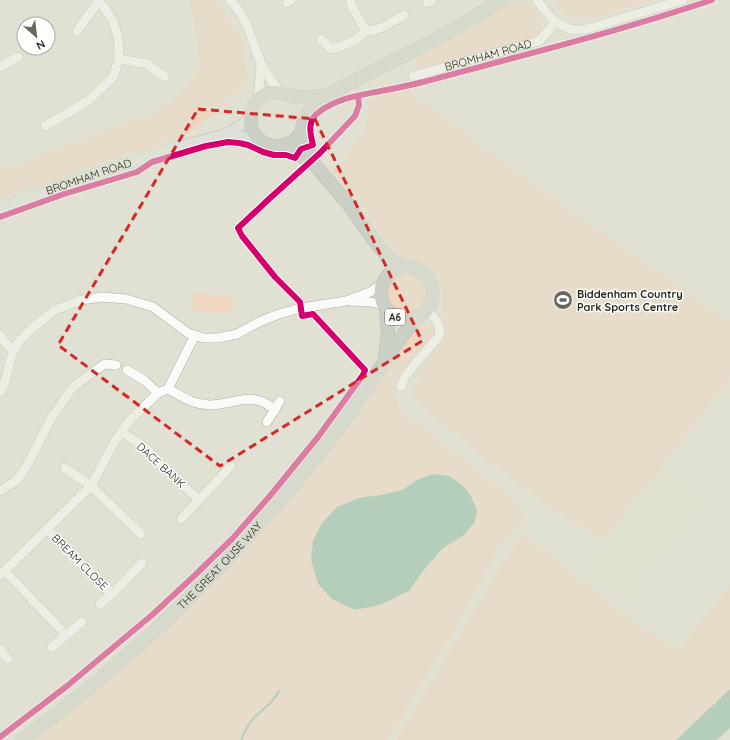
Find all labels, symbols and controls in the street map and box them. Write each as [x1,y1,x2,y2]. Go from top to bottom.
north arrow [16,16,56,56]
street label: BROMHAM ROAD [443,36,533,74]
text: N [34,37,48,53]
street label: BROMHAM ROAD [44,156,133,198]
place label: Biddenham Country Park Sports Centre [577,287,683,314]
sports icon: Biddenham Country Park Sports Centre [552,289,574,311]
road number: A6 [385,309,405,325]
street label: DACE BANK [134,439,188,491]
street label: THE GREAT OUSE WAY [174,519,265,612]
street label: BREAM CLOSE [49,531,111,593]

